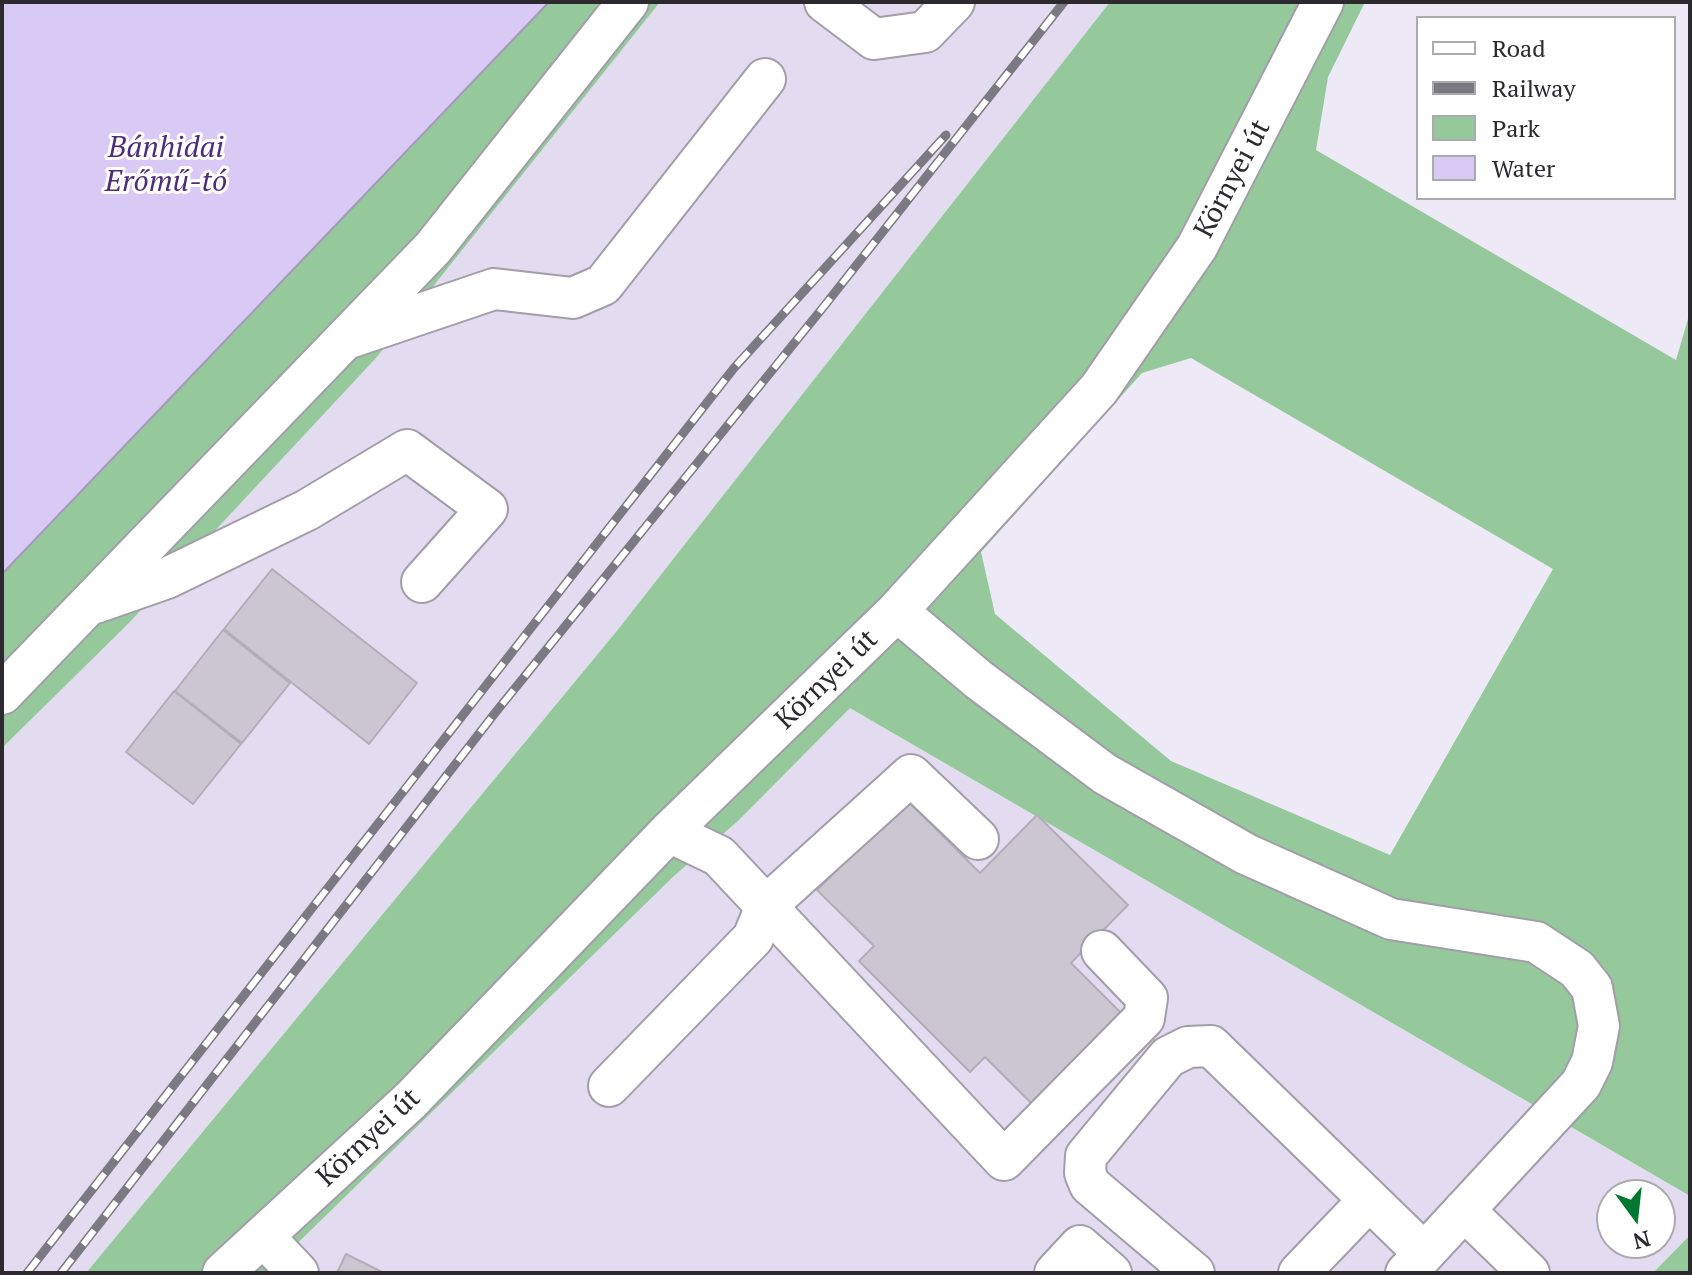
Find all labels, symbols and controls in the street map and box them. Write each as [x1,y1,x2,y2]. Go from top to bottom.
legend [1416,16,1676,200]
text: Road [1492,32,1546,64]
text: Railway [1492,72,1576,104]
text: Park [1492,112,1540,144]
street label: Környei út [1188,114,1278,244]
water label: Bánhidai Erőmű-tó [105,130,227,200]
text: Water [1492,152,1555,184]
street label: Környei út [769,623,885,737]
street label: Környei út [310,1082,428,1194]
north arrow [1596,1179,1676,1259]
text: N [1630,1225,1654,1257]

